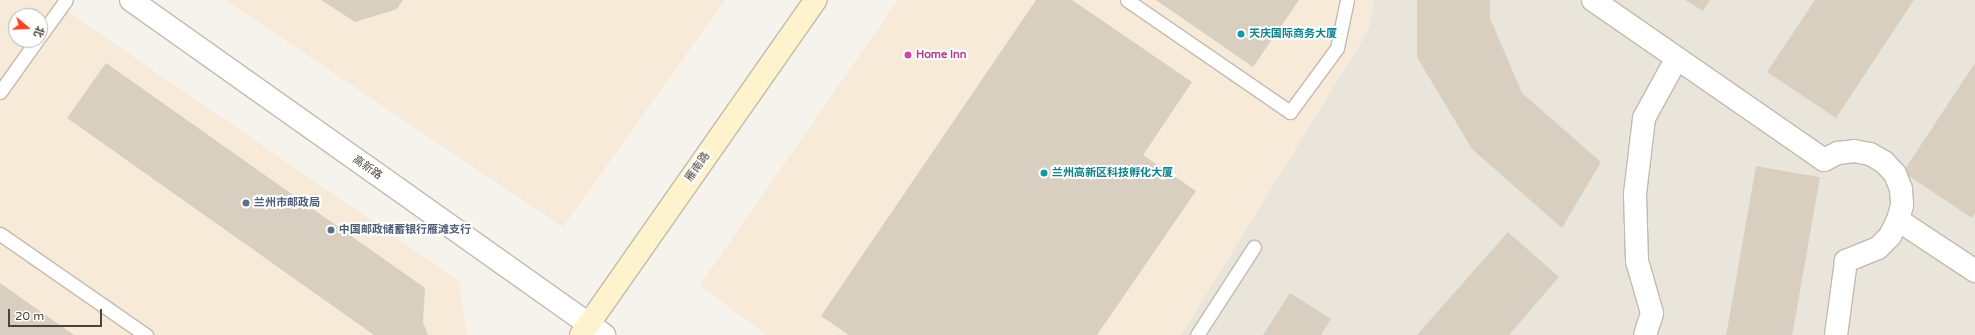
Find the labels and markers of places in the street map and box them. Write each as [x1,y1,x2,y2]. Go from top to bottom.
place label: 天庆国际商务大厦 [1249,27,1337,41]
marker: 天庆国际商务大厦 [1236,29,1246,39]
place label: Home Inn [916,48,966,62]
marker: Home Inn [903,50,913,60]
place label: 兰州高新区科技孵化大厦 [1052,166,1173,180]
marker: 兰州高新区科技孵化大厦 [1039,168,1049,178]
place label: 兰州市邮政局 [254,196,320,210]
marker: 兰州市邮政局 [241,198,251,208]
place label: 中国邮政储蓄银行雁滩支行 [339,223,471,237]
marker: 中国邮政储蓄银行雁滩支行 [326,225,336,235]

